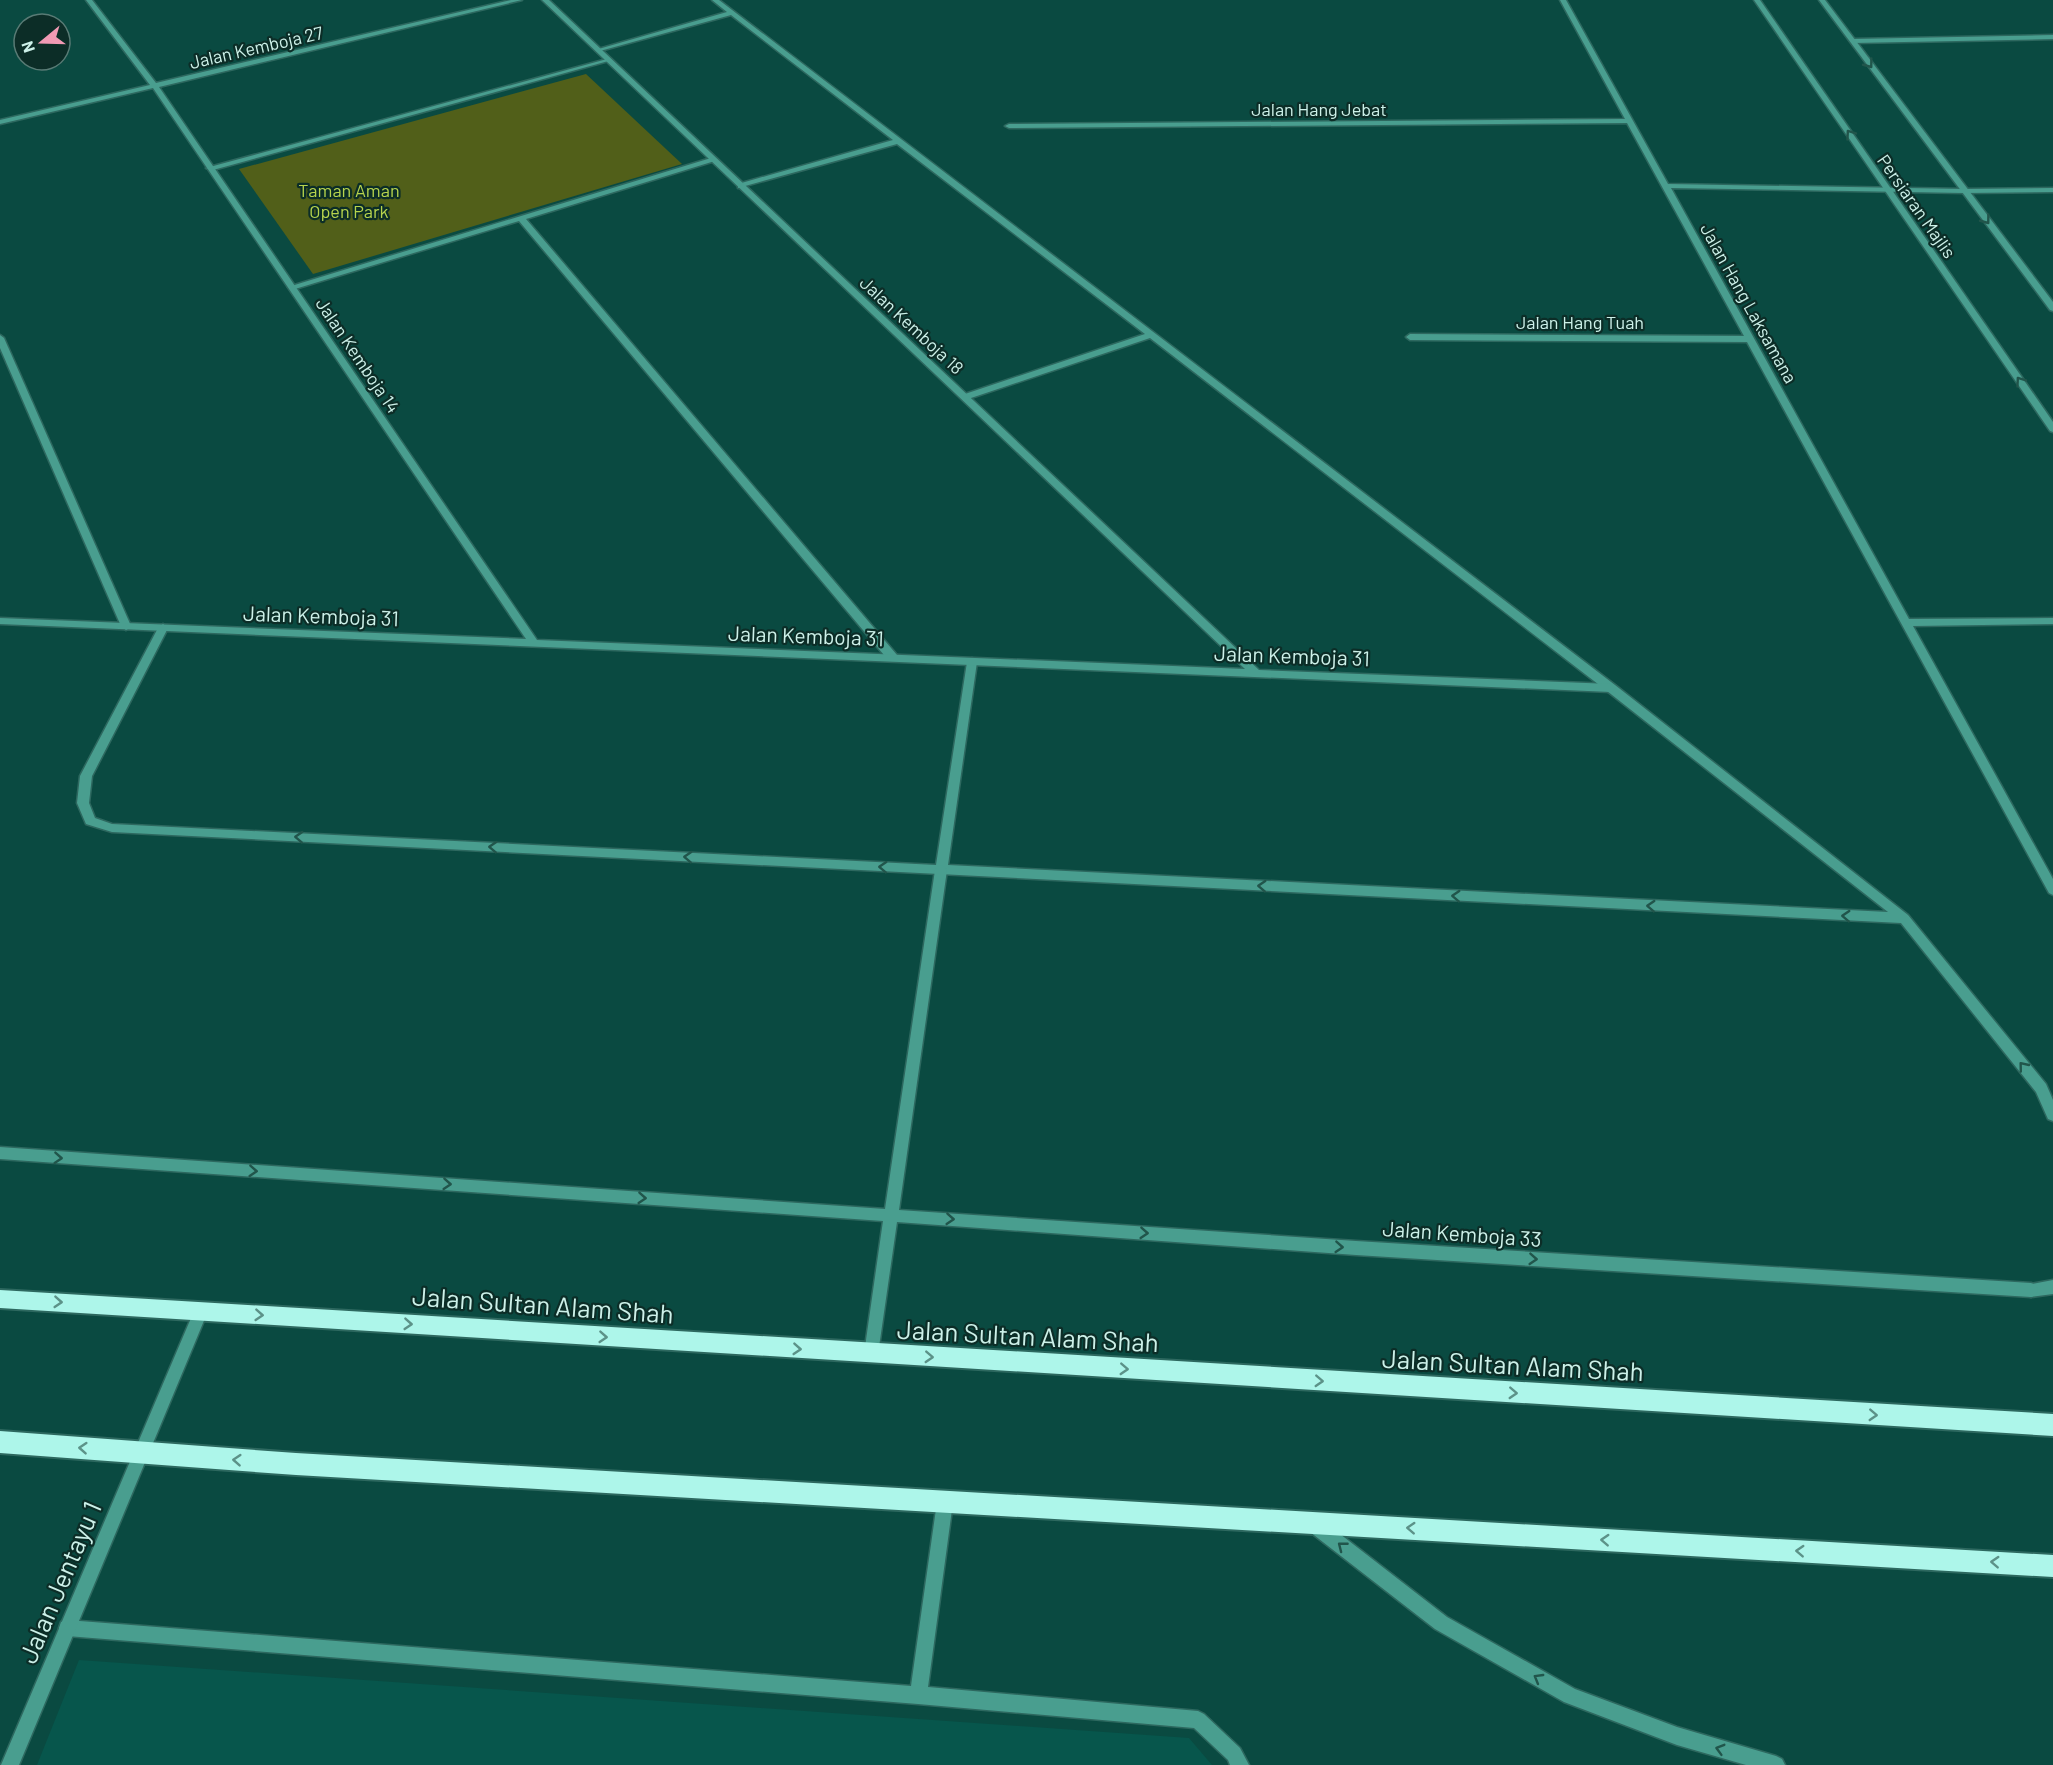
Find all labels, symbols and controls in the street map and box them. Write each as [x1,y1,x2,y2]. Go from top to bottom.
north arrow [12,12,72,72]
street label: Jalan Kemboja 27 [187,21,325,73]
text: N [17,39,38,55]
one-way arrow [1862,57,1873,68]
street label: Jalan Hang Jebat [1251,98,1387,120]
one-way arrow [1846,130,1857,141]
street label: Persiaran Majlis [1873,150,1961,262]
park label: Taman Aman Open Park [298,179,400,222]
one-way arrow [1979,213,1990,224]
street label: Jalan Hang Laksamana [1696,219,1802,387]
street label: Jalan Kemboja 18 [856,271,968,379]
street label: Jalan Kemboja 14 [311,293,405,417]
street label: Jalan Hang Tuah [1516,311,1644,333]
one-way arrow [2016,377,2027,388]
street label: Jalan Kemboja 31 [243,600,399,630]
street label: Jalan Kemboja 31 [728,620,884,650]
street label: Jalan Kemboja 31 [1214,640,1370,670]
one-way arrow [294,831,303,844]
one-way arrow [489,841,498,854]
one-way arrow [684,850,693,863]
one-way arrow [878,860,887,873]
one-way arrow [1257,879,1266,892]
one-way arrow [1452,889,1461,902]
one-way arrow [1647,899,1656,912]
one-way arrow [1841,909,1850,922]
one-way arrow [2019,1061,2030,1072]
one-way arrow [54,1151,63,1164]
one-way arrow [248,1164,257,1177]
one-way arrow [443,1178,452,1191]
one-way arrow [637,1191,646,1204]
one-way arrow [945,1213,954,1226]
street label: Jalan Kemboja 33 [1382,1215,1542,1251]
one-way arrow [1140,1226,1149,1239]
one-way arrow [1334,1240,1343,1253]
one-way arrow [1529,1252,1538,1265]
street label: Jalan Sultan Alam Shah [411,1279,675,1329]
one-way arrow [54,1296,63,1309]
one-way arrow [255,1308,264,1321]
street label: Jalan Sultan Alam Shah [896,1313,1160,1357]
one-way arrow [404,1318,413,1331]
one-way arrow [598,1330,607,1343]
one-way arrow [793,1342,802,1355]
street label: Jalan Sultan Alam Shah [1381,1342,1645,1386]
one-way arrow [925,1350,934,1363]
one-way arrow [1119,1362,1128,1375]
one-way arrow [1314,1374,1323,1387]
one-way arrow [1509,1386,1518,1399]
one-way arrow [1869,1408,1878,1421]
one-way arrow [78,1442,87,1455]
one-way arrow [233,1453,242,1466]
street label: Jalan Jentayu 1 [11,1497,107,1667]
one-way arrow [1406,1522,1415,1535]
one-way arrow [1601,1533,1610,1546]
one-way arrow [1338,1543,1349,1554]
one-way arrow [1795,1545,1804,1558]
one-way arrow [1990,1556,1999,1569]
one-way arrow [1534,1674,1544,1686]
one-way arrow [1715,1744,1725,1756]

